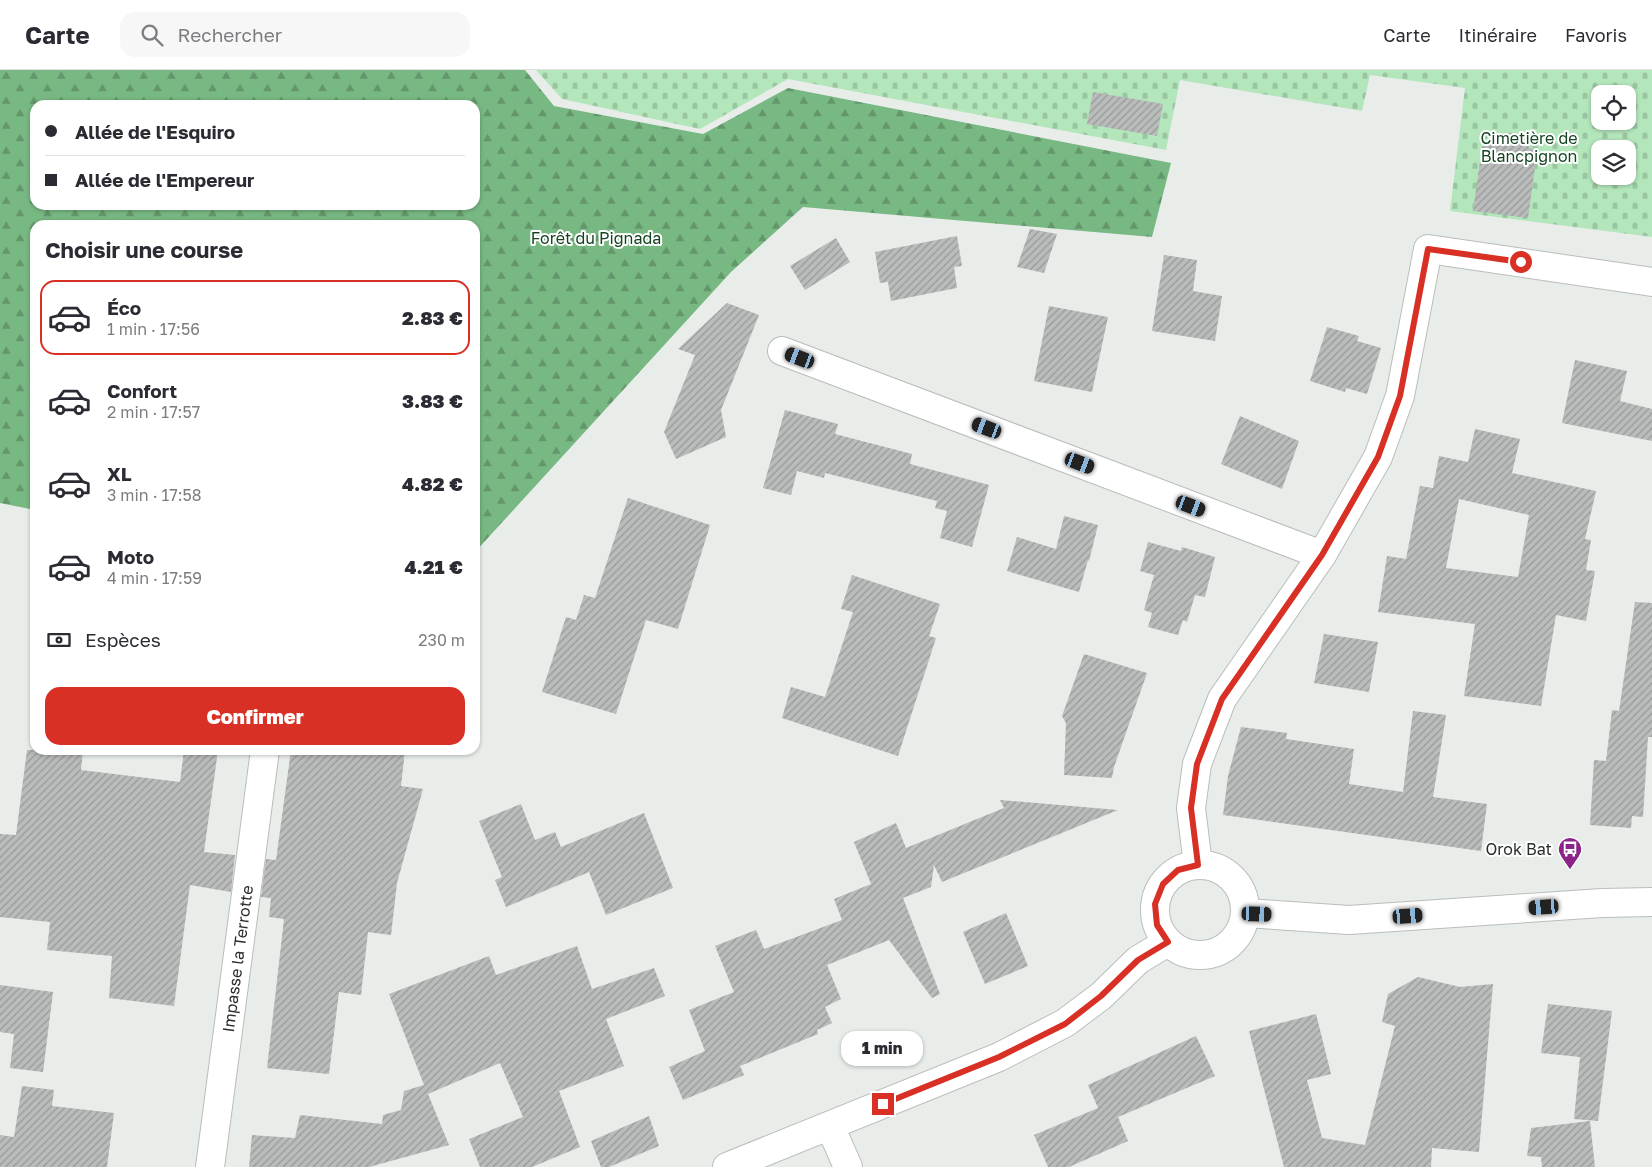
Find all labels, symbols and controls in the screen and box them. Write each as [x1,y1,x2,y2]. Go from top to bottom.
search box [120,12,470,57]
text: Carte [25,20,90,49]
icon: search [138,21,166,49]
text: Rechercher [178,23,282,46]
text: Carte [1383,24,1431,46]
text: Itinéraire [1459,24,1537,46]
text: Favoris [1565,24,1627,46]
map controls [1591,85,1636,185]
button: locate [1591,85,1636,130]
text: Allée de l'Esquiro [75,120,235,143]
park label: Cimetière de Blancpignon [1480,128,1578,166]
button: layers [1591,140,1636,185]
text: Allée de l'Empereur [75,168,254,191]
park label: Forêt du Pignada [531,228,661,248]
text: Choisir une course [45,236,243,263]
route start [1510,251,1532,273]
icon: car [47,295,92,340]
text: Éco [107,296,141,319]
text: 2.83 € [402,306,463,329]
text: 1 min · 17:56 [107,319,200,339]
car [783,346,816,370]
icon: car [47,378,92,423]
text: Confort [107,379,177,402]
text: 3.83 € [402,389,463,412]
text: 2 min · 17:57 [107,402,200,422]
car [970,416,1003,440]
car [1063,451,1096,475]
icon: car [47,461,92,506]
text: XL [107,462,132,485]
text: 4.82 € [402,472,463,495]
text: 3 min · 17:58 [107,485,202,505]
car [1174,494,1207,518]
icon: car [47,544,92,589]
text: Moto [107,545,154,568]
text: 4.21 € [404,555,463,578]
text: 4 min · 17:59 [107,568,202,588]
icon: cash [45,626,73,654]
text: Espèces [85,628,161,651]
text: 230 m [418,630,465,650]
button: Confirmer [45,687,465,745]
bus stop icon: Orok Bat [1557,836,1583,870]
place label: Orok Bat [1485,839,1552,859]
street label: Impasse la Terrotte [218,884,257,1034]
car [1528,898,1559,916]
car [1241,906,1272,922]
car [1392,907,1423,925]
callout: 1 min [842,1032,924,1066]
text: 1 min [862,1038,902,1058]
route end [872,1093,894,1115]

